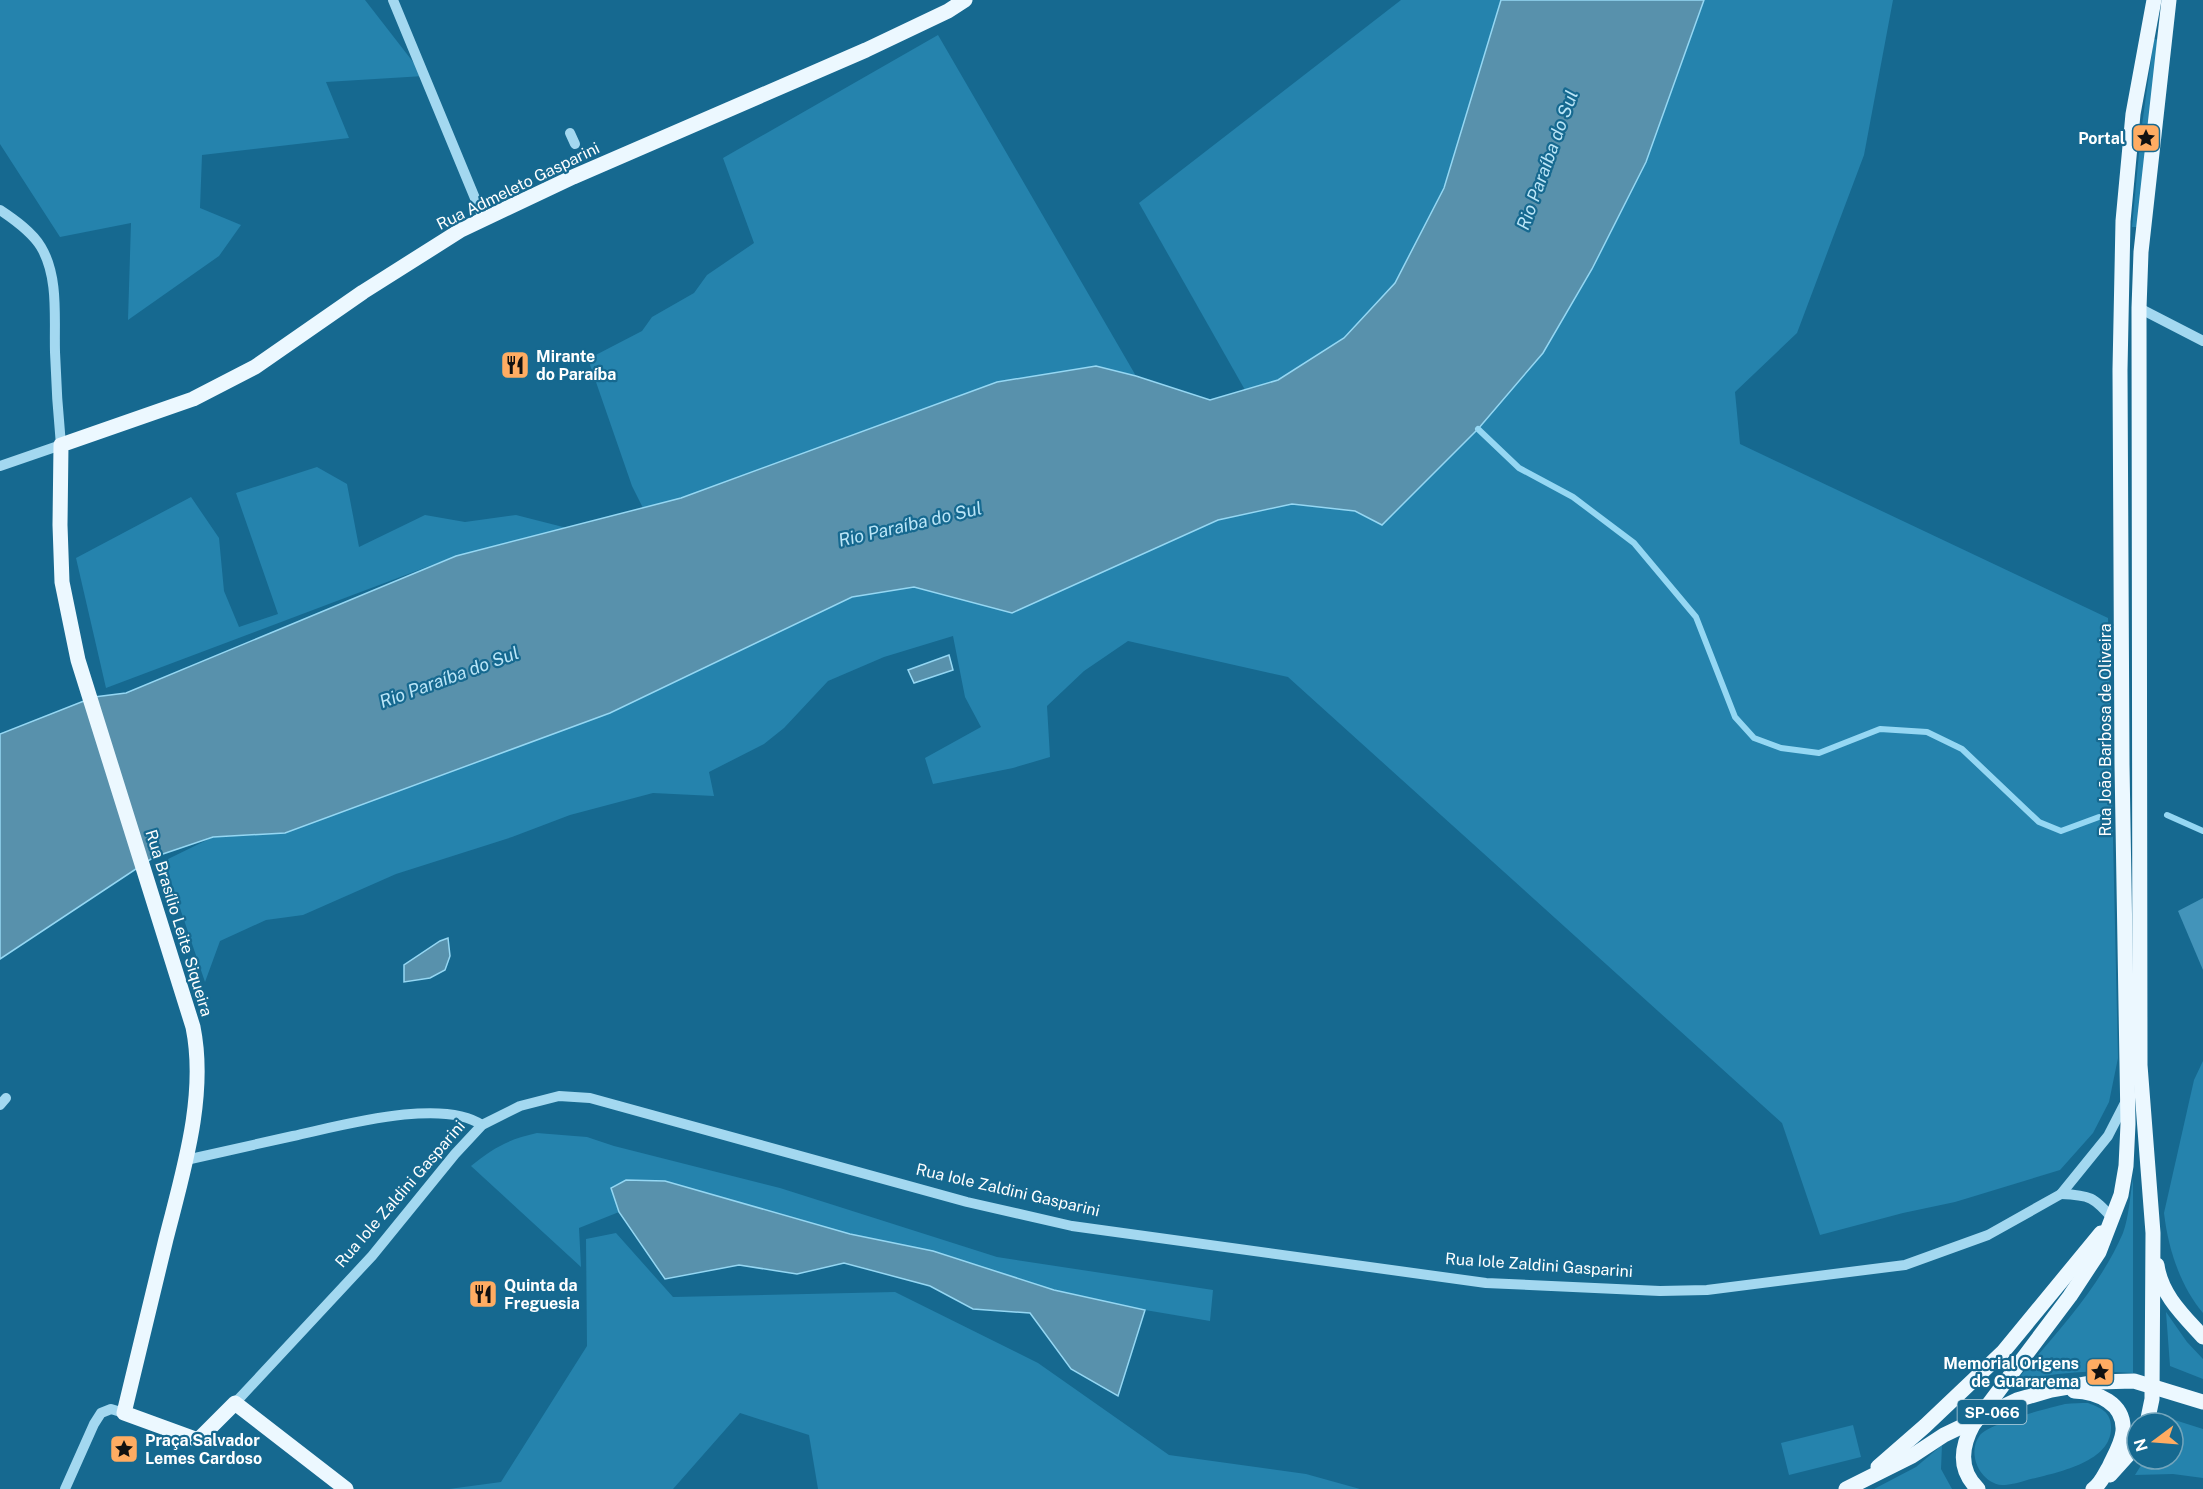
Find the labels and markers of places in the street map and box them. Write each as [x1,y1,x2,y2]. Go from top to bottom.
place icon: Portal [2130,122,2162,154]
place label: Portal [2078,129,2125,148]
place label: Mirante do Paraíba [536,347,616,384]
restaurant icon: Mirante do Paraíba [499,349,531,381]
place label: Quinta da Freguesia [504,1276,580,1313]
restaurant icon: Quinta da Freguesia [467,1278,499,1310]
place label: Memorial Origens de Guararema [1943,1354,2079,1391]
place icon: Memorial Origens de Guararema [2084,1356,2116,1388]
place label: Praça Salvador Lemes Cardoso [145,1431,262,1468]
place icon: Praça Salvador Lemes Cardoso [108,1433,140,1465]

